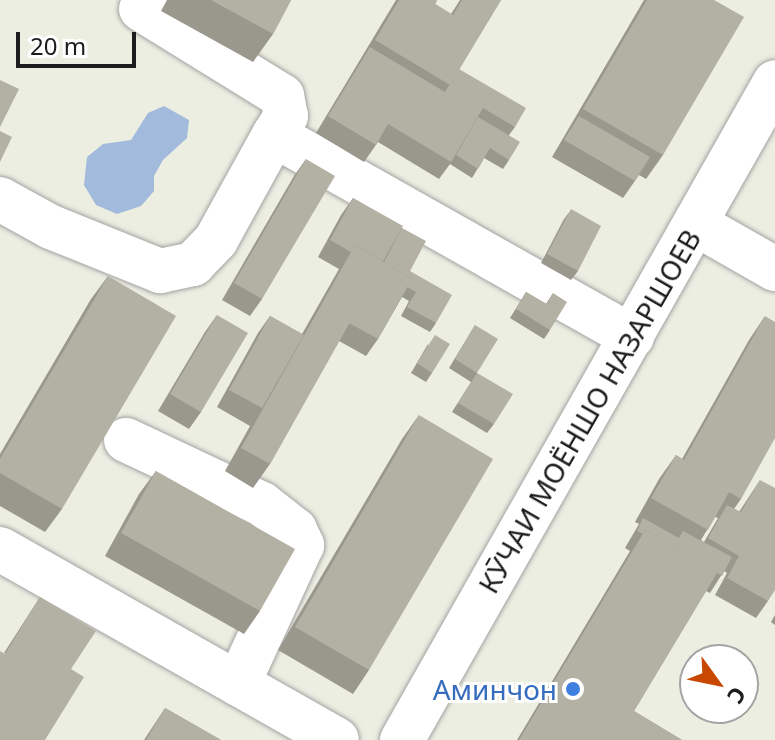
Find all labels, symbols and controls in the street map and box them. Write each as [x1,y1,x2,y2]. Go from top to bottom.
scale bar [20,16,140,66]
text: 20 m [30,29,86,62]
street label: КӮЧАИ МОЁНШО НАЗАРШОЕВ [471,223,707,599]
north arrow [679,644,759,724]
place label: Аминчон [433,672,557,706]
marker: Аминчон [564,680,582,698]
text: С [721,682,754,710]

